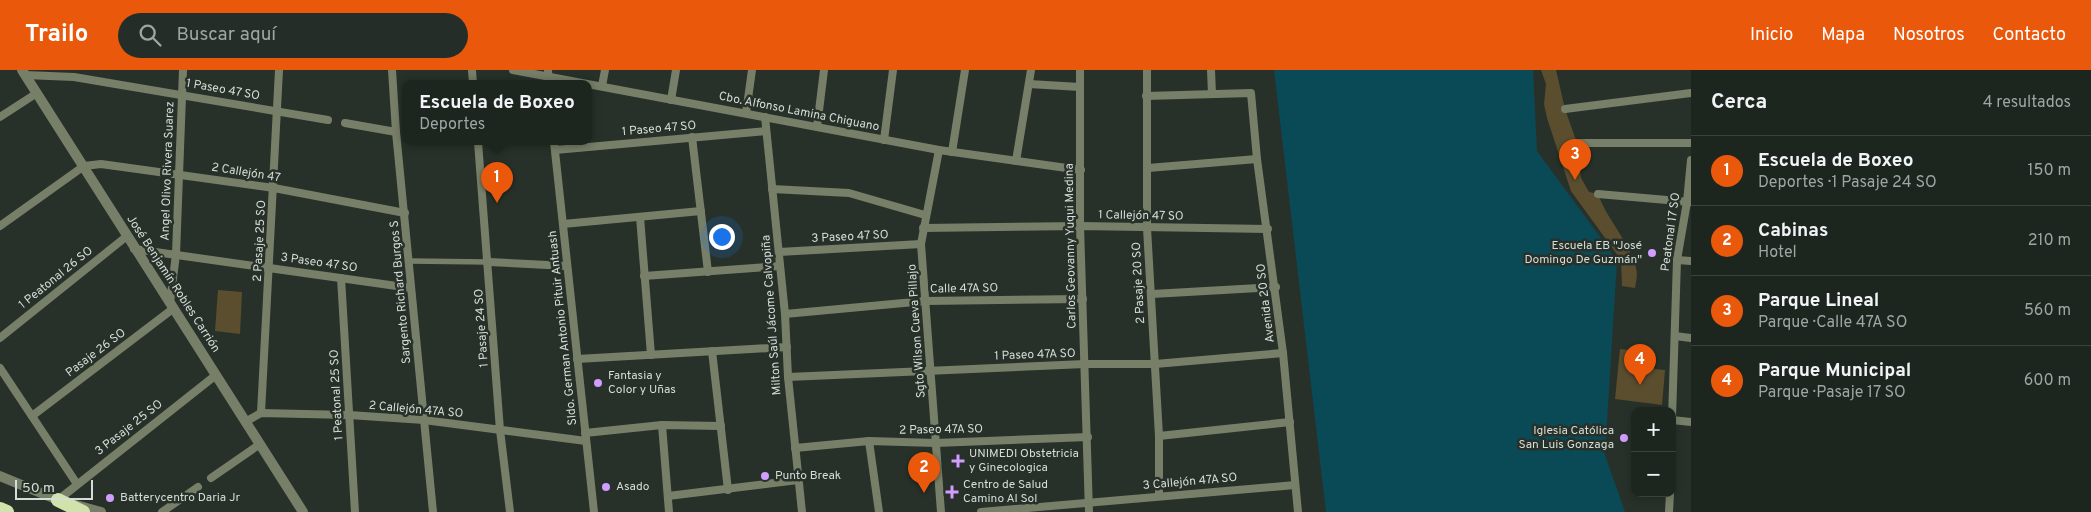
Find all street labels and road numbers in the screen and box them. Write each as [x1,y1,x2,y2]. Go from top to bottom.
street label: 1 Paseo 47 SO [185,76,261,104]
street label: Cbo. Alfonso Lamina Chiguano [717,89,881,135]
street label: Angel Olivo Rivera Suarez [158,101,178,241]
street label: 1 Paseo 47 SO [621,118,697,140]
street label: 2 Callejón 47 [210,160,282,186]
street label: Carlos Geovanny Yuqui Medina [1062,163,1080,329]
street label: Peatonal 17 SO [1658,192,1684,272]
street label: 2 Pasaje 25 SO [250,200,270,282]
street label: 1 Callejón 47 SO [1098,207,1184,225]
street label: José Benjamín Robles Carrión [122,212,224,356]
street label: Sargento Richard Burgos S [387,220,415,364]
street label: 3 Paseo 47 SO [811,227,889,247]
street label: Sldo. German Antonio Pituir Antuash [545,230,581,426]
street label: Milton Saúl Jácome Calvopiña [758,234,786,396]
street label: 2 Pasaje 20 SO [1129,242,1149,324]
street label: 1 Peatonal 26 SO [16,243,96,313]
street label: 3 Paseo 47 SO [280,250,358,276]
street label: Avenida 20 SO [1253,262,1279,344]
street label: Sgto Wilson Cueva Pillajo [904,263,930,399]
street label: Calle 47A SO [930,280,998,298]
street label: 1 Pasaje 24 SO [471,288,493,368]
street label: Pasaje 26 SO [63,325,129,381]
street label: 1 Paseo 47A SO [994,346,1076,364]
street label: 1 Peatonal 25 SO [327,349,347,441]
street label: 3 Pasaje 25 SO [92,397,166,459]
street label: 2 Callejón 47A SO [368,398,464,422]
street label: 2 Paseo 47A SO [899,421,983,439]
street label: 3 Callejón 47A SO [1142,470,1238,494]

